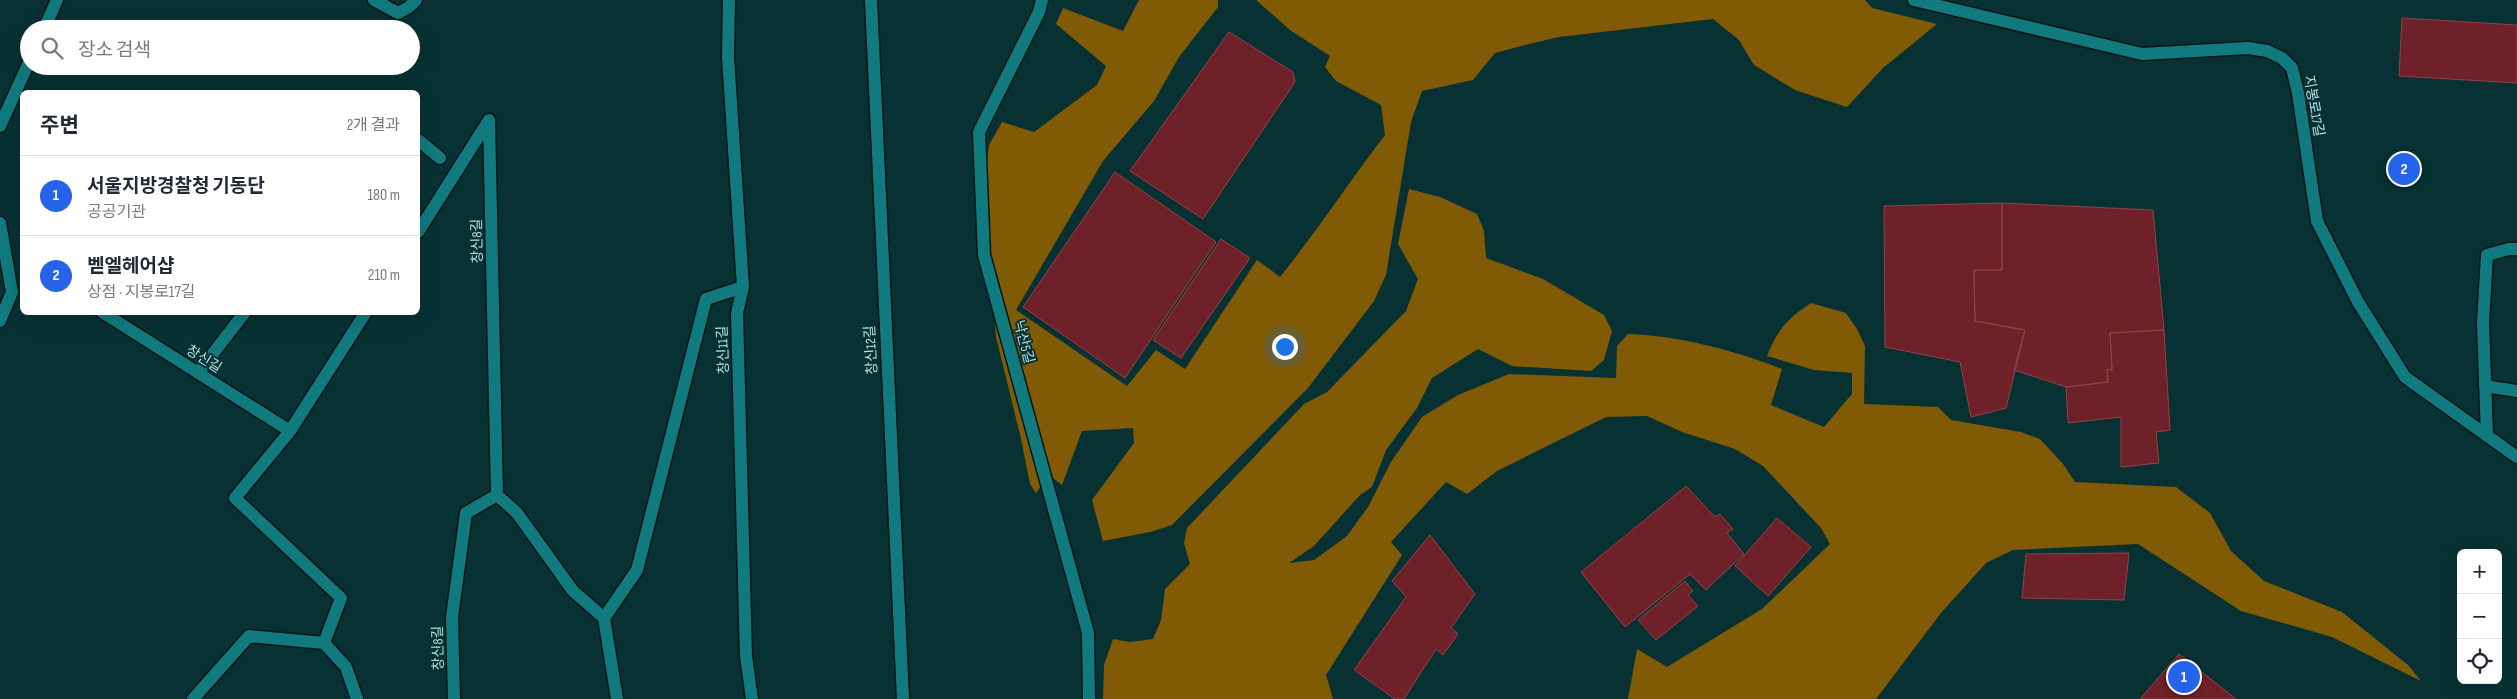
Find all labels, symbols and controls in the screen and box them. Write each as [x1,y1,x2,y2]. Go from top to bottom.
search box [20,20,420,75]
icon: search [38,34,66,62]
text: 장소 검색 [78,39,151,62]
street label: 지봉로17길 [2300,74,2328,138]
text: 주변 [40,113,79,138]
text: 2개 결과 [347,116,400,135]
pin: 2 [2388,150,2420,188]
text: 서울지방경찰청 기동단 [87,175,265,198]
text: 1 [53,186,59,205]
text: 180 m [367,186,400,205]
text: 공공기관 [87,203,146,222]
street label: 창신8길 [468,218,486,264]
text: 벧엘헤어샵 [87,255,174,278]
text: 2 [52,266,60,285]
text: 210 m [368,266,400,285]
text: 상점 · 지봉로17길 [87,283,196,302]
street label: 낙산5길 [1010,318,1038,366]
street label: 창신11길 [714,325,732,375]
street label: 창신12길 [861,325,881,375]
your location [1272,334,1298,360]
street label: 창신길 [183,342,225,376]
map controls [2457,549,2502,684]
button: + [2457,549,2502,594]
button: − [2457,594,2502,639]
street label: 창신8길 [429,625,447,671]
button: locate [2457,639,2502,684]
pin: 1 [2168,658,2200,696]

